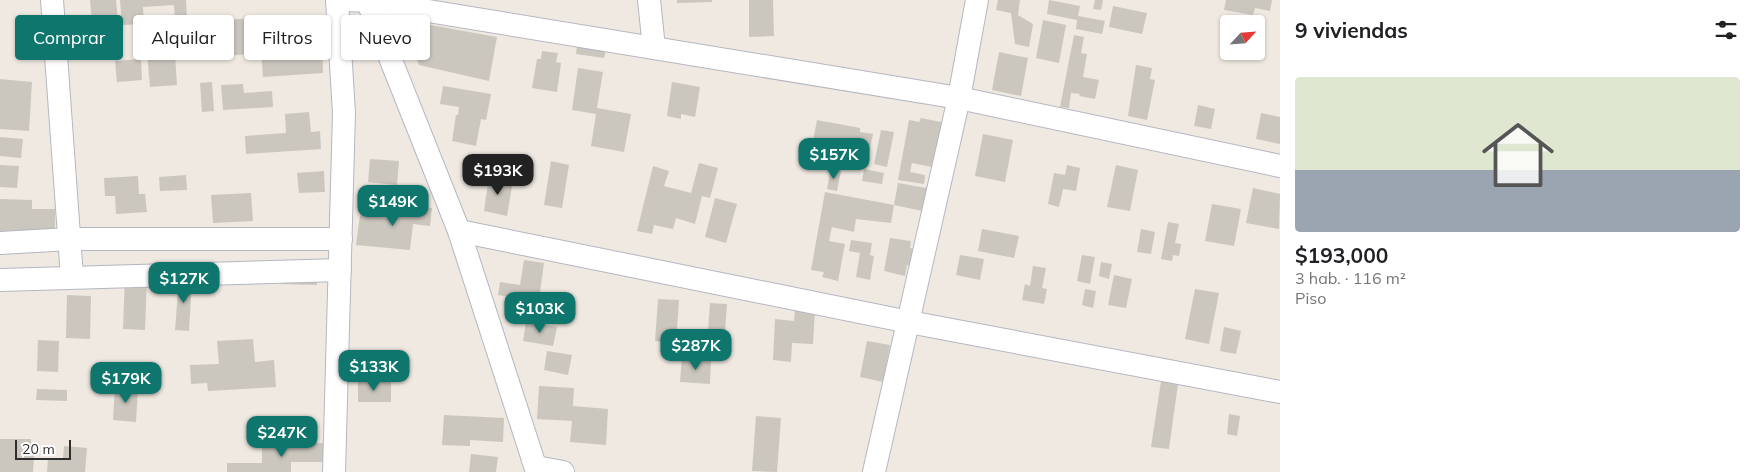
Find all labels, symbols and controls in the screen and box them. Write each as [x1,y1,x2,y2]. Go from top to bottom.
chip: Comprar [15,15,123,60]
chip: Alquilar [133,15,234,60]
chip: Filtros [244,15,331,60]
chip: Nuevo [341,15,430,60]
north arrow [1220,15,1265,60]
map controls [1220,15,1265,60]
icon: filters [1712,16,1740,44]
text: 9 viviendas [1295,17,1408,43]
icon: home [1473,110,1563,200]
pin: $157K [799,138,869,180]
text: $157K [809,144,859,164]
pin: $193K [463,154,533,196]
text: $193K [473,160,523,180]
pin: $149K [358,184,428,227]
text: $149K [368,191,418,211]
text: $193,000 [1295,242,1388,268]
pin: $127K [149,262,219,304]
text: $127K [159,268,209,288]
text: 3 hab. · 116 m² [1295,268,1406,288]
text: Piso [1295,288,1326,308]
pin: $103K [505,292,575,334]
text: $103K [515,298,565,318]
pin: $287K [661,328,731,371]
text: $287K [671,335,721,355]
pin: $133K [339,350,409,392]
text: $133K [349,356,399,376]
pin: $179K [91,362,161,404]
text: $179K [101,368,151,388]
pin: $247K [247,416,317,458]
text: $247K [257,422,307,442]
scale bar [15,437,71,460]
text: 20 m [22,440,55,458]

